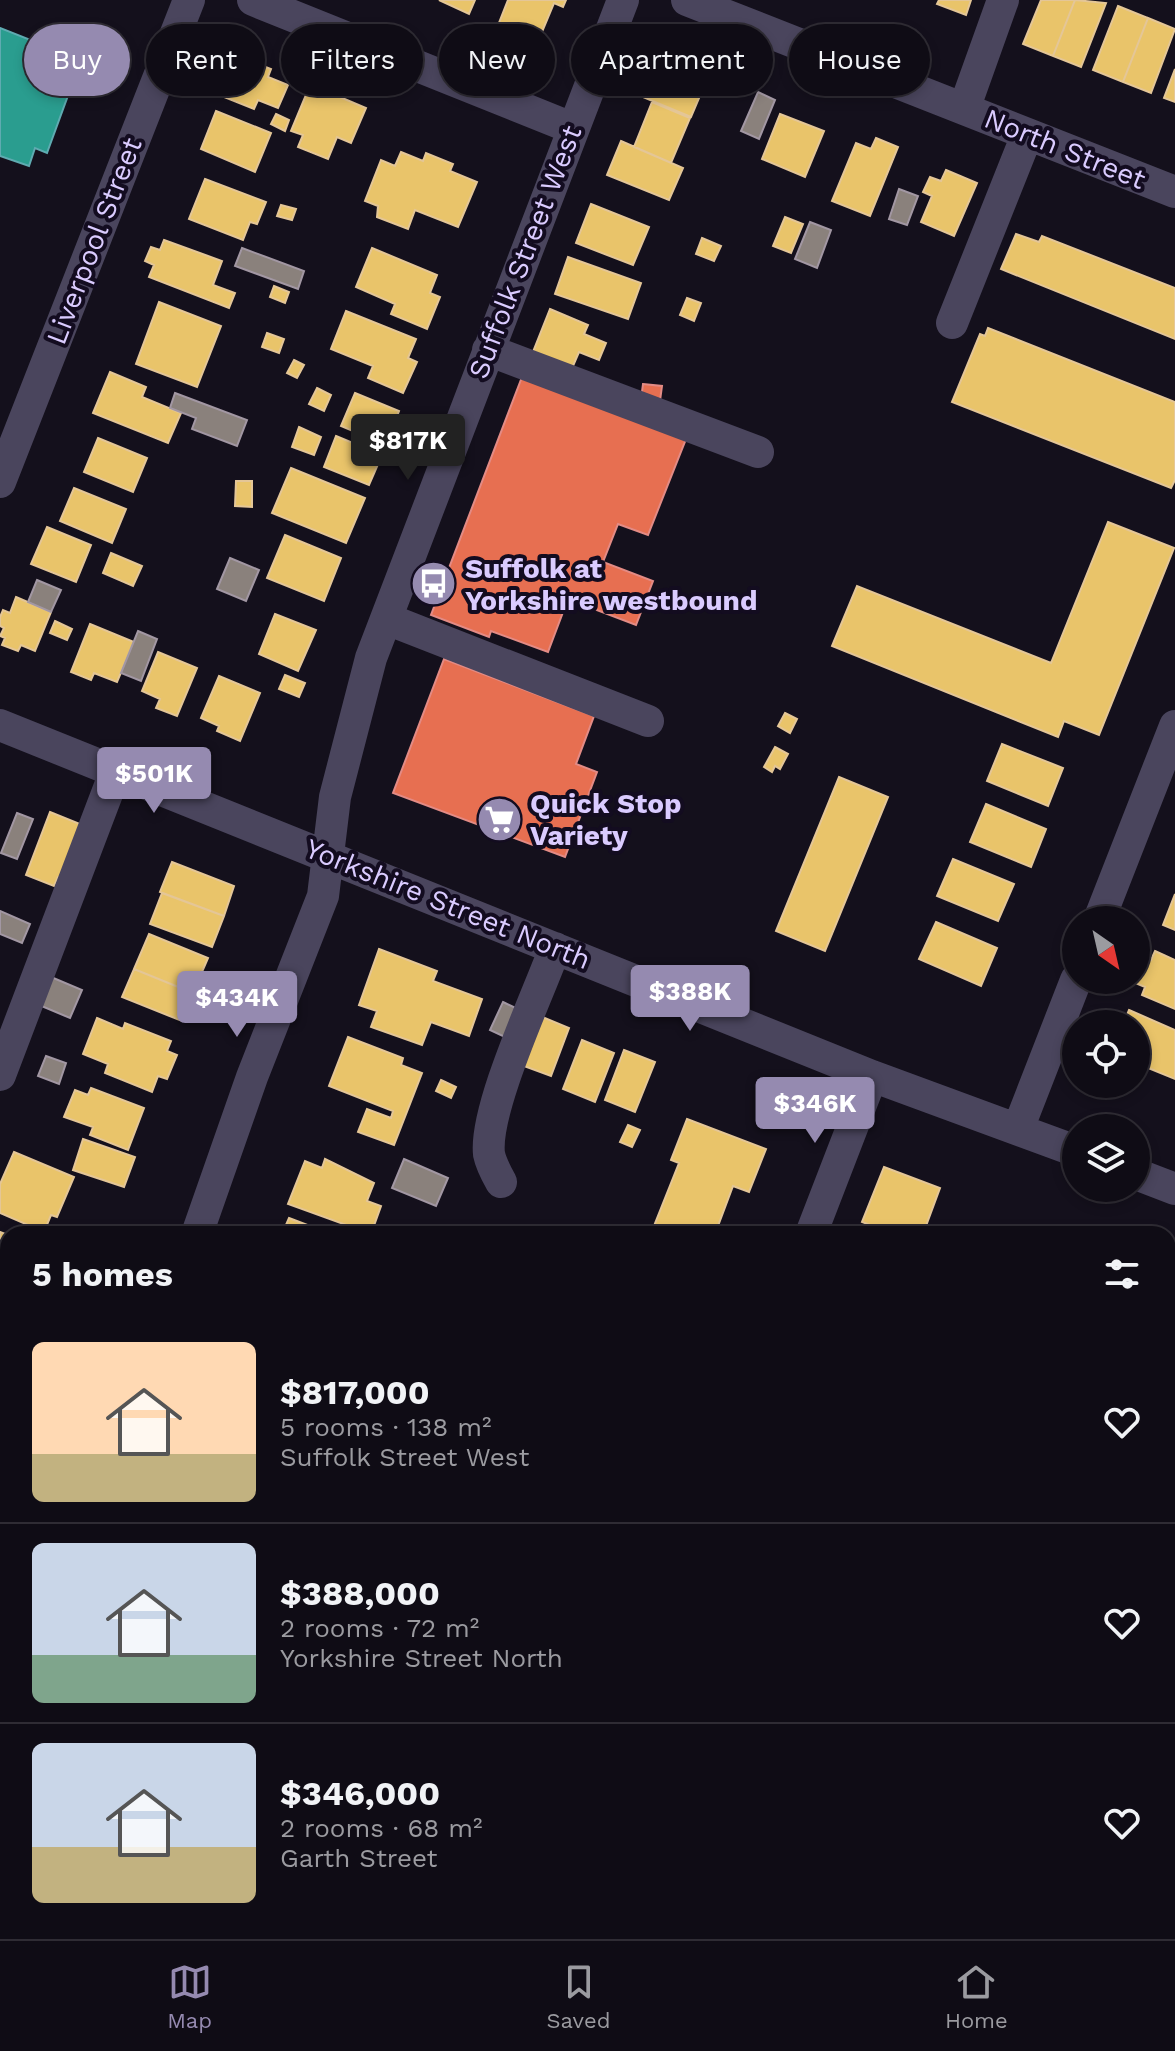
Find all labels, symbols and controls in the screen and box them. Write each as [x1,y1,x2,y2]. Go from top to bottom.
chip: Buy [24,24,130,96]
chip: Rent [146,24,265,96]
chip: Filters [281,24,423,96]
chip: New [439,24,555,96]
chip: Apartment [571,24,773,96]
chip: House [789,24,930,96]
street label: North Street [980,102,1151,196]
street label: Suffolk Street West [461,120,589,383]
street label: Liverpool Street [39,133,149,349]
pin: $817K [352,414,464,482]
text: $817K [369,425,447,455]
place label: Suffolk at Yorkshire westbound [465,552,758,617]
bus stop icon: Suffolk at Yorkshire westbound [410,560,458,608]
pin: $501K [98,747,210,815]
text: $501K [115,758,193,788]
place label: Quick Stop Variety [530,787,682,852]
supermarket icon: Quick Stop Variety [475,795,523,843]
street label: Yorkshire Street North [301,832,595,976]
north arrow [1062,906,1150,994]
map controls [1062,906,1150,1202]
pin: $388K [634,965,746,1033]
pin: $434K [181,971,293,1039]
text: $388K [649,976,731,1006]
text: $434K [195,982,279,1012]
button: locate [1062,1010,1150,1098]
pin: $346K [759,1077,871,1145]
text: $346K [774,1088,856,1118]
button: layers [1062,1114,1150,1202]
icon: filters [1100,1252,1144,1296]
text: 5 homes [32,1254,173,1294]
text: $817,000 [280,1372,430,1412]
icon: home [96,1374,192,1470]
icon: heart [1100,1400,1144,1444]
text: 5 rooms · 138 m² [280,1412,491,1442]
text: Suffolk Street West [280,1442,529,1472]
text: $388,000 [280,1573,440,1613]
icon: home [96,1575,192,1671]
icon: heart [1100,1601,1144,1645]
text: 2 rooms · 72 m² [280,1613,479,1643]
text: Yorkshire Street North [280,1643,563,1673]
text: $346,000 [280,1773,440,1813]
icon: home [96,1775,192,1871]
icon: heart [1100,1801,1144,1845]
text: 2 rooms · 68 m² [280,1813,482,1843]
text: Garth Street [280,1843,437,1873]
tab: Map [167,1960,212,2033]
tab: Saved [547,1960,610,2033]
tab: Home [945,1960,1008,2033]

